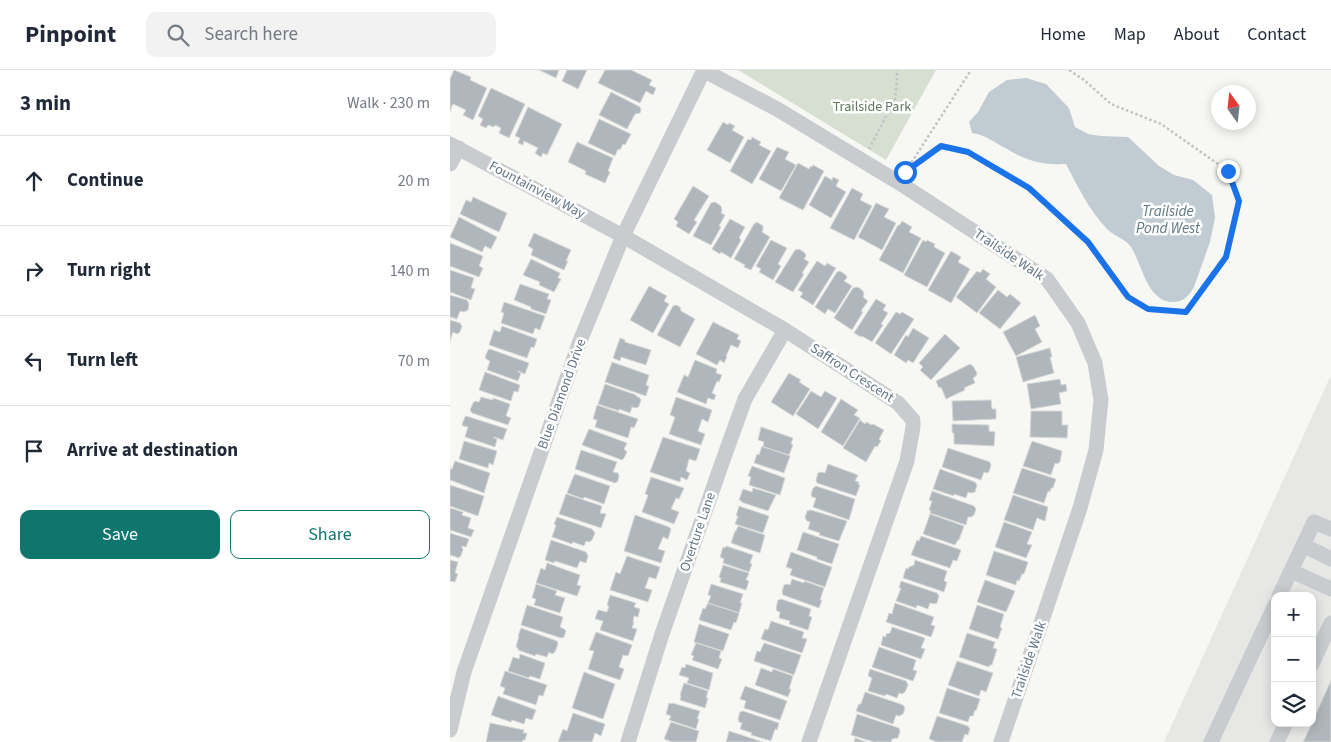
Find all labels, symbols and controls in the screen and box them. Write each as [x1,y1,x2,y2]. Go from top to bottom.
search box [146,12,496,57]
text: Pinpoint [25,17,116,52]
icon: search [164,21,192,49]
text: Search here [204,21,298,48]
text: Home [1040,22,1086,47]
text: Map [1114,22,1146,47]
text: About [1174,22,1219,47]
text: Contact [1247,22,1306,47]
north arrow [1211,85,1256,130]
text: 3 min [20,88,71,118]
text: Walk · 230 m [347,92,430,114]
park label: Trailside Park [833,97,911,117]
street label: Fountainview Way [485,156,589,224]
route end [1217,160,1240,183]
route start [894,161,917,184]
icon: ahead [20,167,48,195]
text: Continue [67,167,144,194]
text: 20 m [398,170,430,192]
water label: Trailside Pond West [1136,201,1201,239]
street label: Trailside Walk [970,224,1048,286]
icon: right [20,257,48,285]
text: Turn right [67,257,151,284]
text: 140 m [390,260,430,282]
street label: Blue Diamond Drive [533,336,591,452]
street label: Saffron Crescent [806,338,898,408]
icon: left [20,347,48,375]
text: Turn left [67,347,138,374]
text: 70 m [398,350,430,372]
icon: arrive [20,437,48,465]
text: Arrive at destination [67,437,238,464]
street label: Overture Lane [675,490,721,574]
button: Save [20,510,220,559]
button: Share [230,510,430,559]
map controls [1271,592,1316,727]
button: + [1271,592,1316,637]
street label: Trailside Walk [1006,619,1052,701]
button: − [1271,637,1316,682]
button: layers [1271,682,1316,727]

